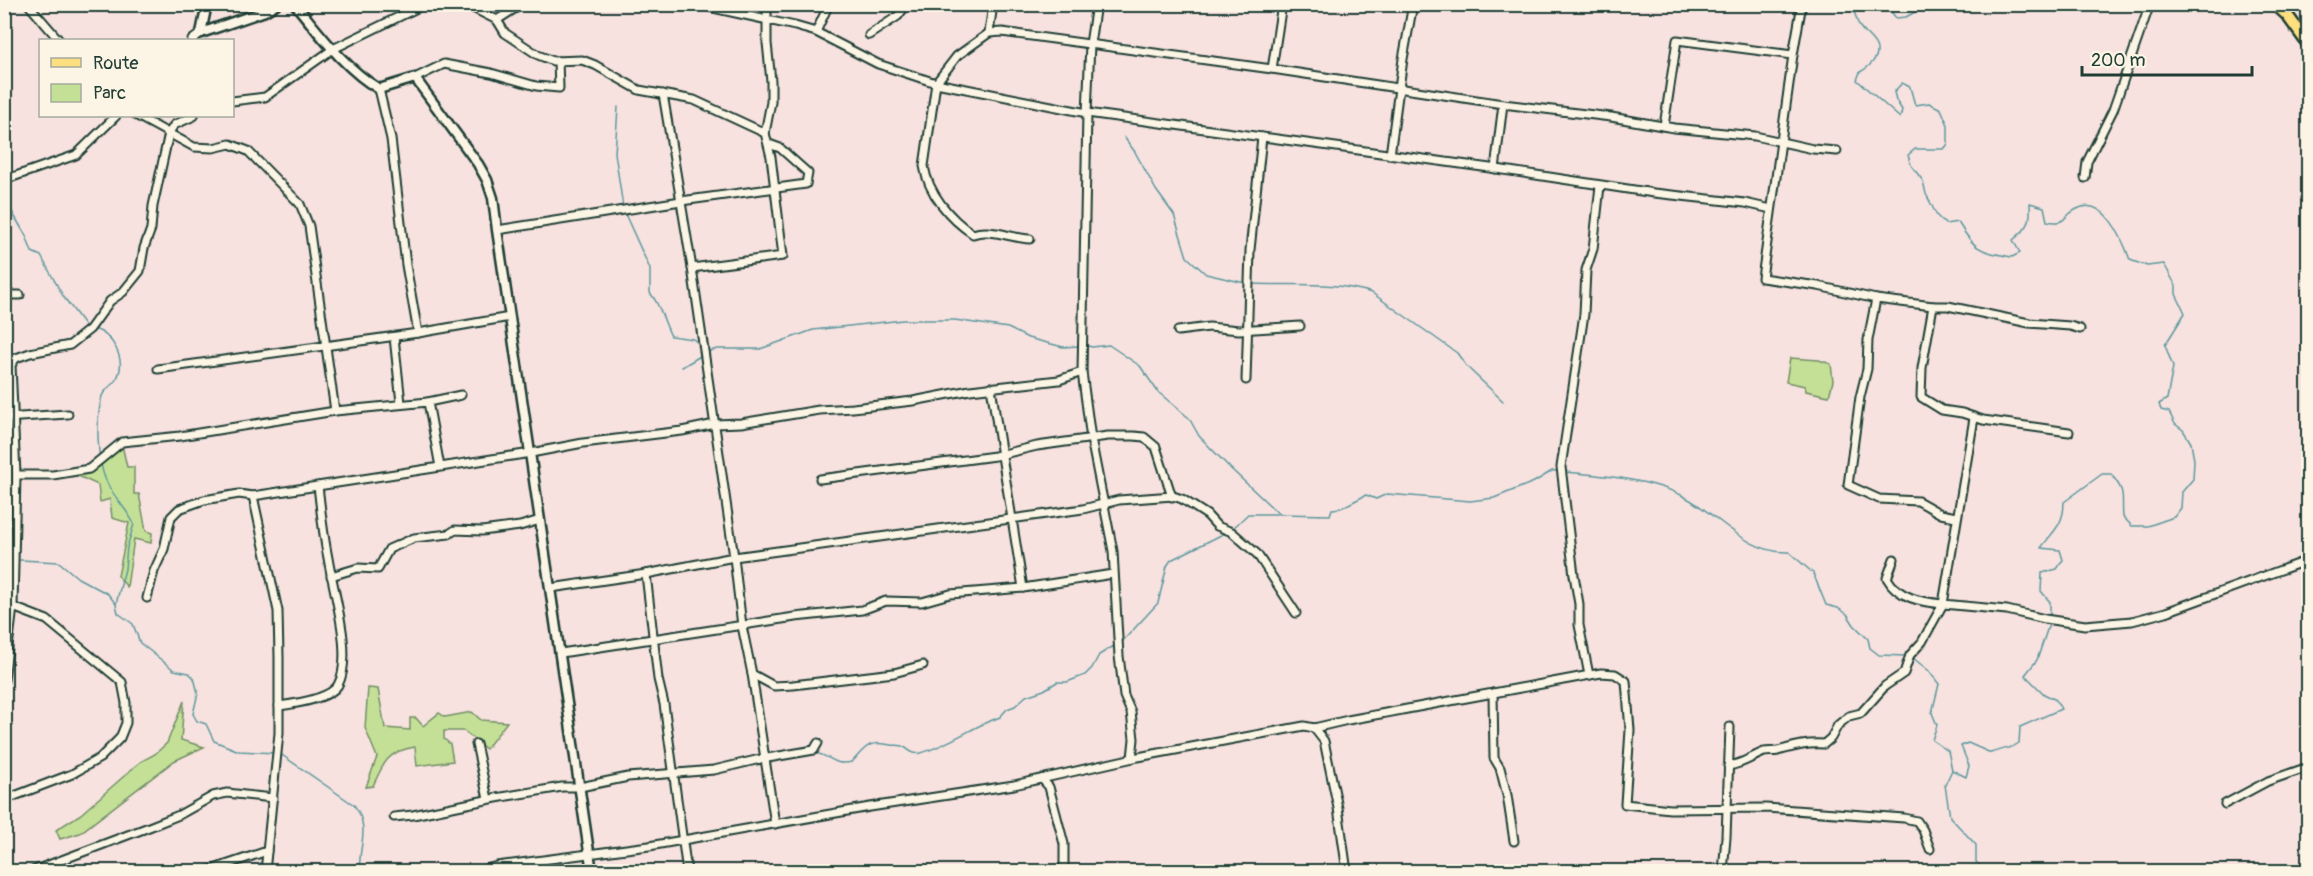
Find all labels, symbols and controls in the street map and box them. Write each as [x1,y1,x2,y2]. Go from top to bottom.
legend [39,39,234,117]
scale bar [2082,39,2252,77]
text: 200 m [2091,49,2146,72]
text: Route [93,52,138,75]
text: Parc [93,82,126,105]

